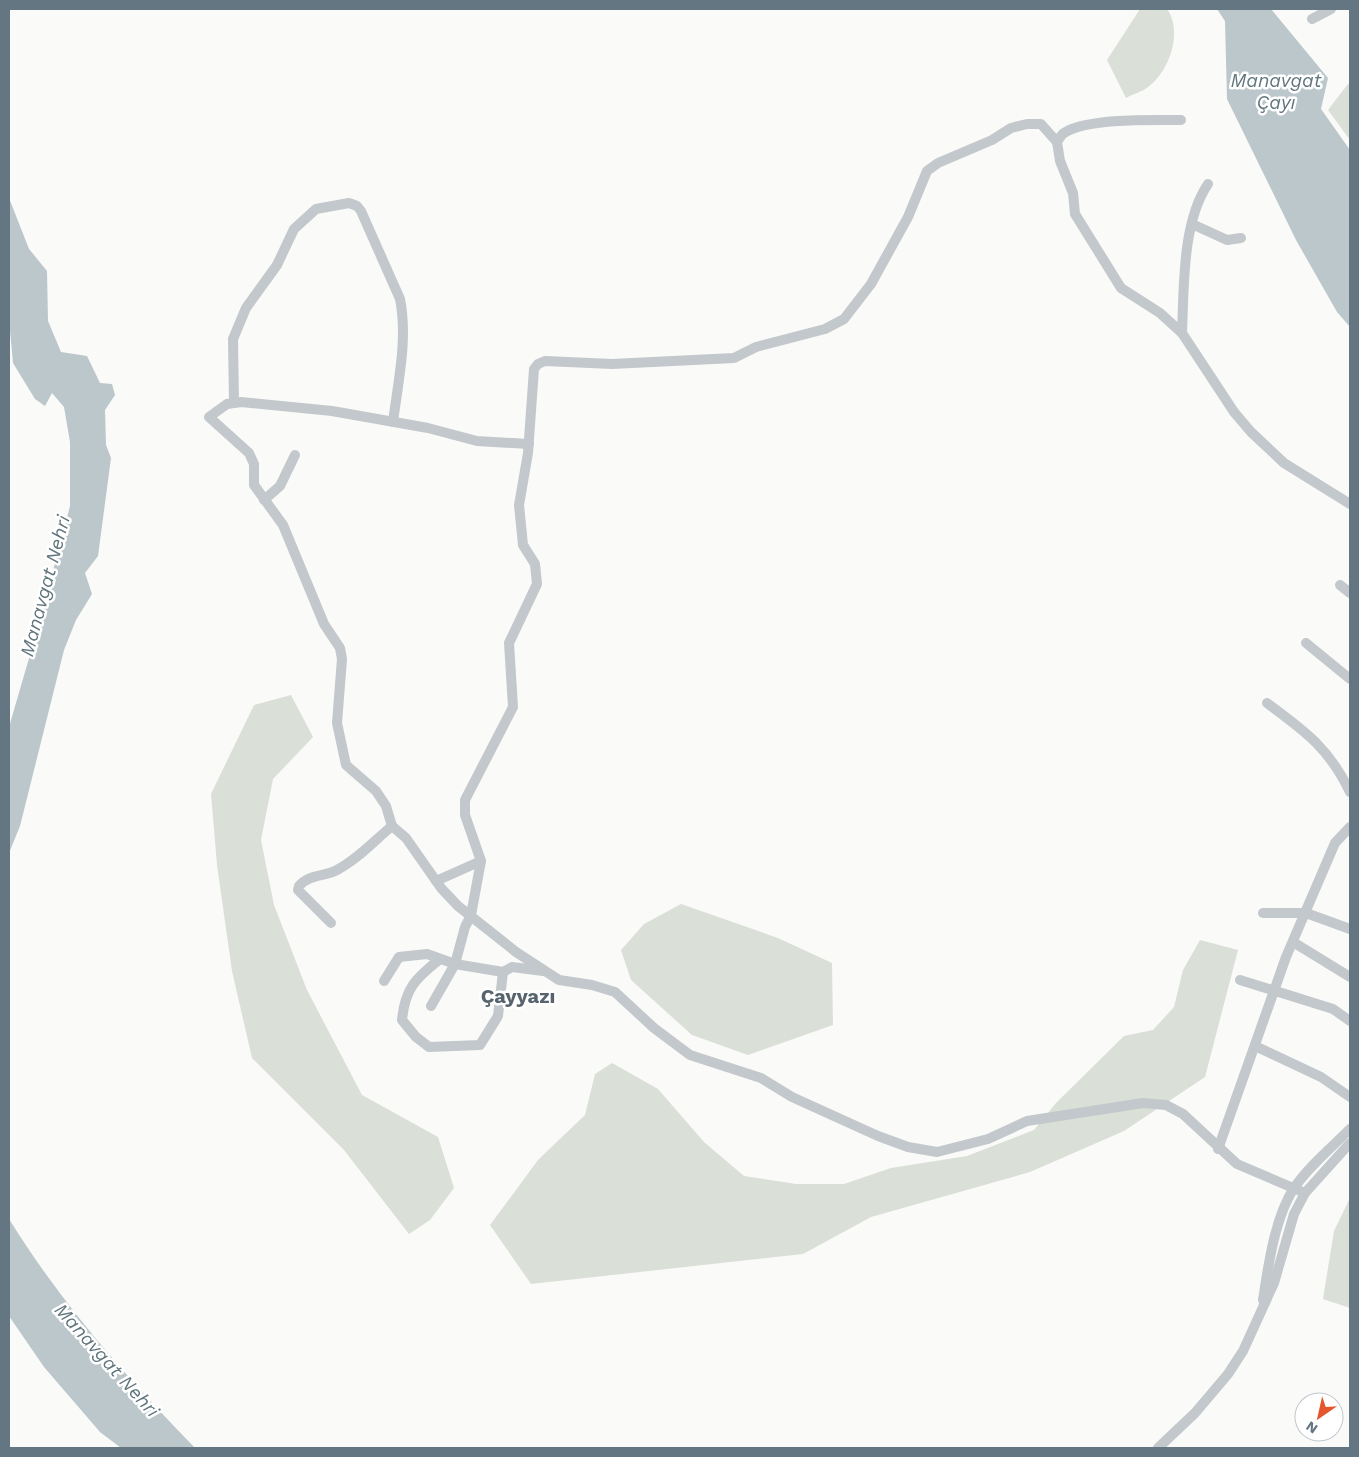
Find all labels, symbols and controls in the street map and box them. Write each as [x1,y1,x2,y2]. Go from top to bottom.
water label: Manavgat Çayı [1231,69,1322,114]
water label: Manavgat Nehri [15,512,75,659]
district label: Çayyazı [481,984,555,1008]
water label: Manavgat Nehri [50,1298,165,1422]
north arrow [1294,1392,1344,1442]
text: N [1303,1418,1321,1437]

